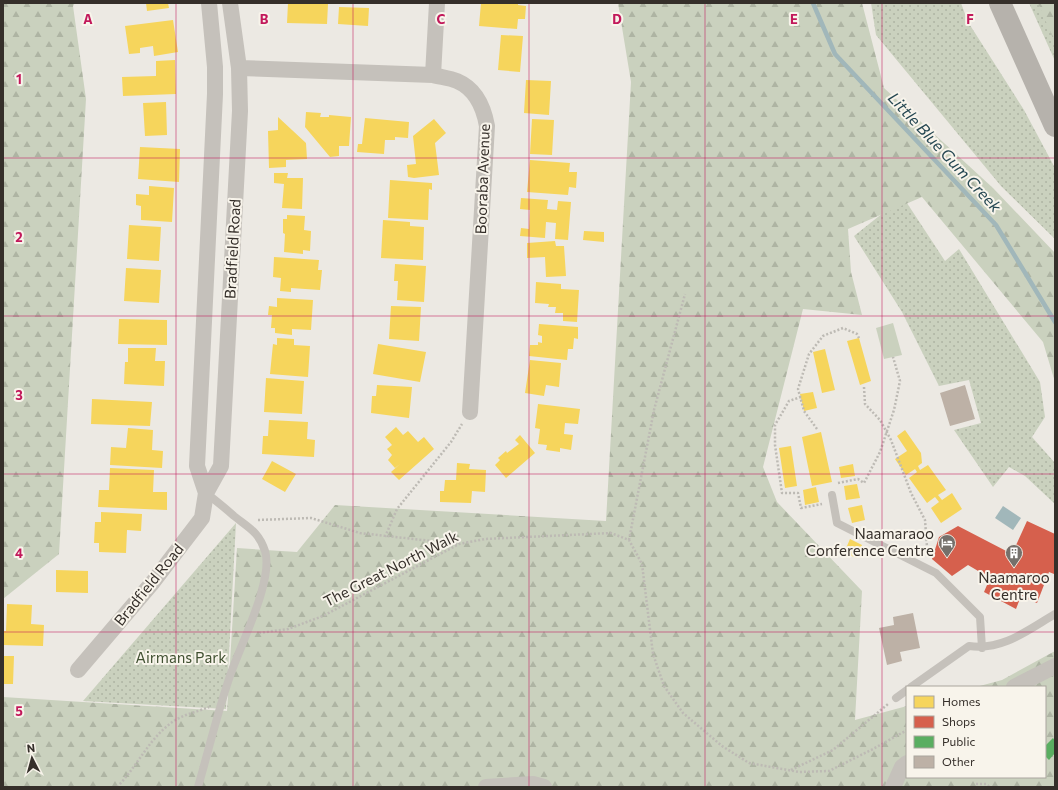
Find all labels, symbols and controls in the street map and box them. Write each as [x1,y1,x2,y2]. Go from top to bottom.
text: A [83,11,93,27]
text: B [260,11,269,27]
text: C [437,11,446,27]
text: D [612,11,622,27]
text: E [790,11,798,27]
text: F [966,11,974,27]
text: 1 [16,71,22,87]
water label: Little Blue Gum Creek [885,88,1006,216]
street label: Booraba Avenue [471,123,493,235]
street label: Bradfield Road [220,198,244,299]
text: 2 [15,229,23,245]
text: 3 [15,387,23,403]
place label: Naamaraoo Conference Centre [806,524,934,559]
street label: The Great North Walk [320,526,461,610]
hotel icon: Naamaraoo Conference Centre [937,533,957,558]
street label: Bradfield Road [110,540,187,629]
building icon: Naamaroo Centre [1004,543,1024,568]
text: 4 [15,545,23,561]
place label: Naamaroo Centre [978,568,1050,603]
park label: Airmans Park [136,648,226,666]
legend [906,686,1046,778]
text: Homes [942,694,980,708]
text: 5 [15,703,23,719]
text: Shops [942,714,976,728]
text: Public [942,734,975,748]
north arrow [12,738,52,778]
text: N [26,741,36,754]
text: Other [942,754,975,768]

